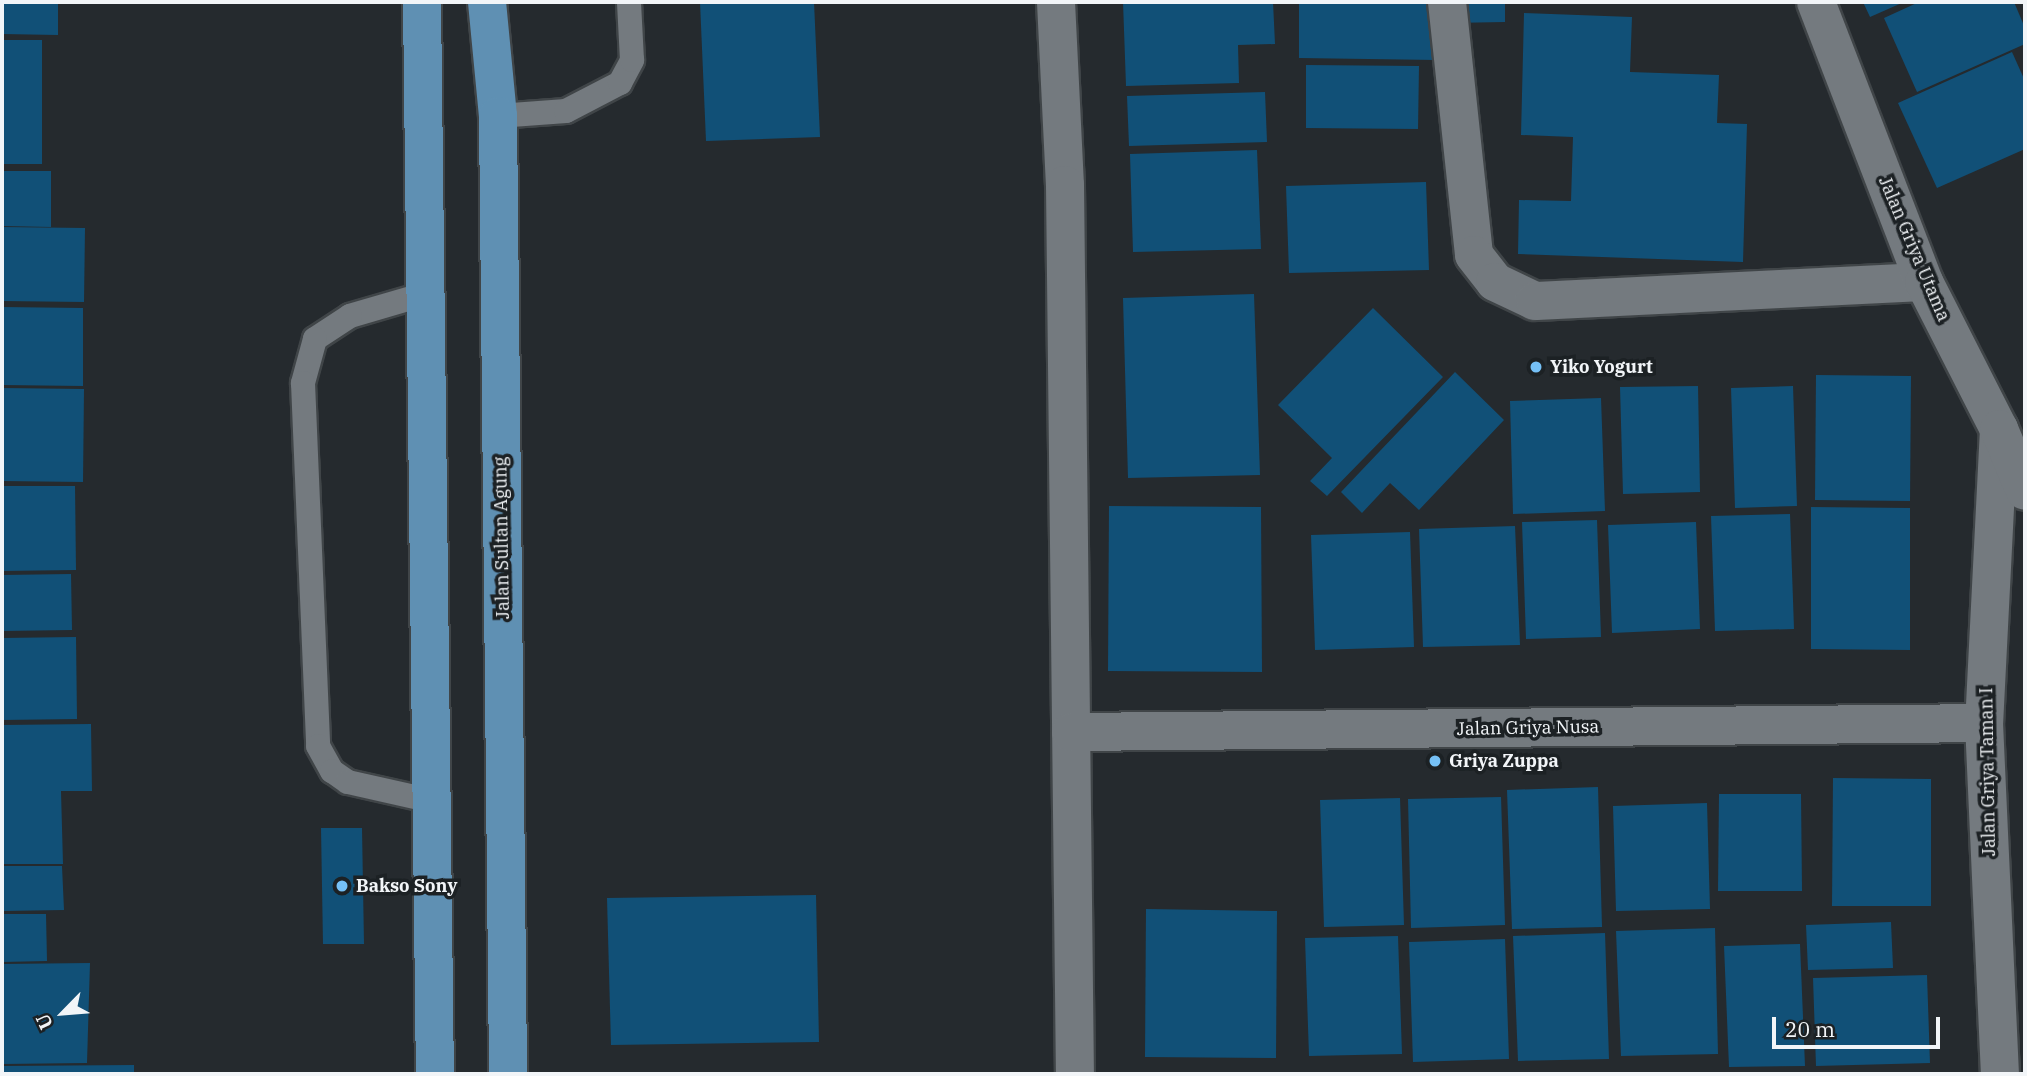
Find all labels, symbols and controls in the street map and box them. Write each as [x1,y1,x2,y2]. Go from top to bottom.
street label: Jalan Griya Utama [1874,173,1954,325]
place label: Yiko Yogurt [1550,356,1653,378]
marker: Yiko Yogurt [1528,359,1544,375]
street label: Jalan Sultan Agung [490,457,514,619]
street label: Jalan Griya Taman I [1976,688,2000,856]
street label: Jalan Griya Nusa [1457,716,1599,740]
place label: Griya Zuppa [1449,750,1559,772]
marker: Griya Zuppa [1427,753,1443,769]
place label: Bakso Sony [356,875,458,897]
marker: Bakso Sony [334,878,350,894]
north arrow [28,978,98,1048]
scale bar [1775,1002,1943,1046]
text: U [30,1010,58,1034]
text: 20 m [1785,1015,1835,1043]

